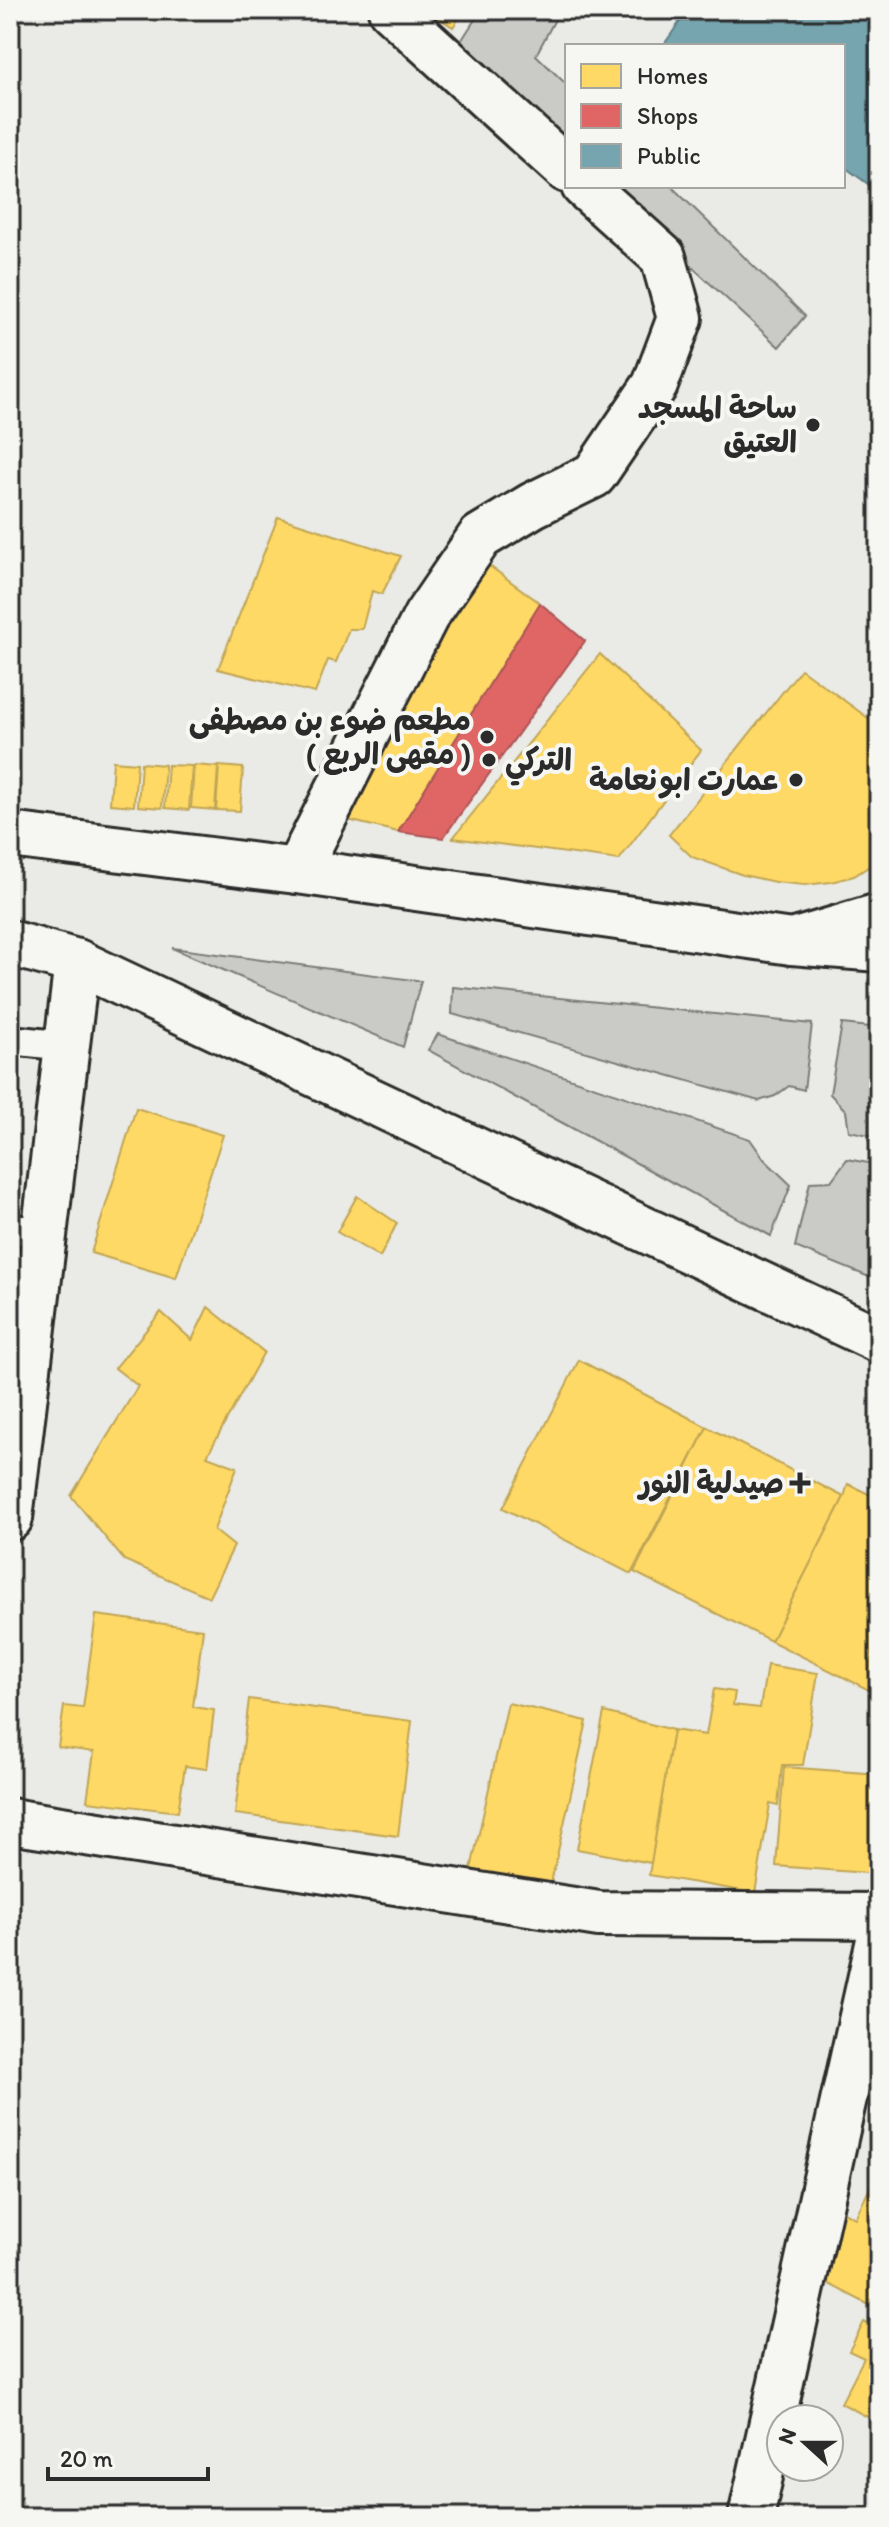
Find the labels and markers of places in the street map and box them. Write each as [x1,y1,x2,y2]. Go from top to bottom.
place label: ساحة المسجد العتيق [638,389,797,460]
marker: ساحة المسجد العتيق [804,416,822,434]
place label: مطعم ضوء بن مصطفى ( مقهى الربع ) [189,701,471,775]
marker: مطعم ضوء بن مصطفى ( مقهى الربع ) [478,728,496,746]
place label: التركي [505,741,572,786]
marker: التركي [480,751,498,769]
place label: عمارت ابونعامة [589,761,780,799]
marker: عمارت ابونعامة [787,771,805,789]
place label: صيدلية النور [636,1464,784,1502]
marker: صيدلية النور [791,1474,809,1492]

